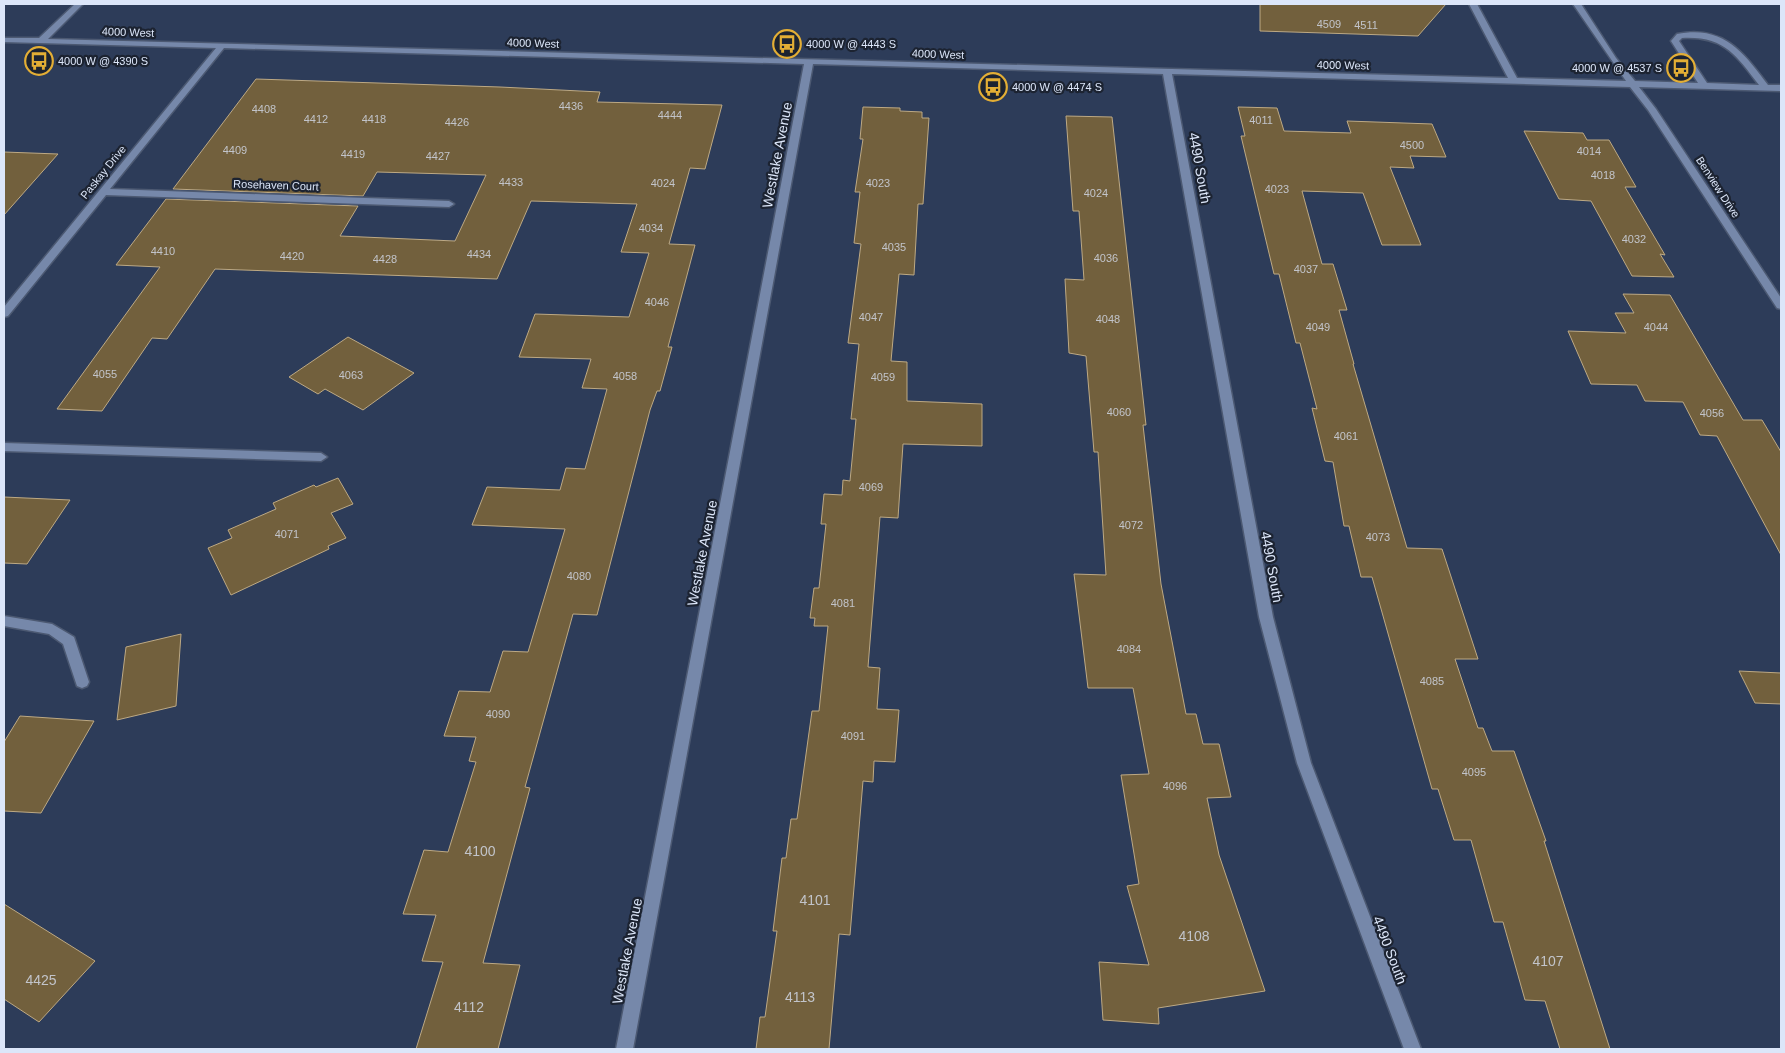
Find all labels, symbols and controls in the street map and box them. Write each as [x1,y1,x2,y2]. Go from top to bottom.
house number: 4509 [1317,18,1341,30]
house number: 4511 [1354,19,1378,31]
street label: 4000 West [102,25,154,39]
bus stop icon: 4000 W @ 4443 S [772,29,802,59]
street label: 4000 West [507,36,559,50]
place label: 4000 W @ 4443 S [806,38,896,50]
bus stop icon: 4000 W @ 4390 S [24,46,54,76]
street label: 4000 West [912,47,964,61]
bus stop icon: 4000 W @ 4537 S [1666,53,1696,83]
place label: 4000 W @ 4390 S [58,55,148,67]
street label: 4000 West [1317,59,1369,71]
place label: 4000 W @ 4537 S [1572,62,1662,74]
bus stop icon: 4000 W @ 4474 S [978,72,1008,102]
place label: 4000 W @ 4474 S [1012,81,1102,93]
house number: 4436 [559,100,583,112]
street label: Westlake Avenue [759,100,795,209]
house number: 4408 [252,103,276,115]
house number: 4444 [658,109,682,121]
house number: 4412 [304,113,328,125]
house number: 4418 [362,113,386,125]
house number: 4011 [1249,114,1273,126]
house number: 4426 [445,116,469,128]
street label: 4490 South [1186,131,1214,205]
house number: 4500 [1400,139,1424,151]
street label: Paskay Drive [78,143,128,201]
house number: 4409 [223,144,247,156]
house number: 4014 [1577,145,1601,157]
house number: 4419 [341,148,365,160]
house number: 4427 [426,150,450,162]
street label: Benview Drive [1694,154,1742,220]
house number: 4018 [1591,169,1615,181]
house number: 4433 [499,176,523,188]
house number: 4024 [651,177,675,189]
house number: 4023 [866,177,890,189]
street label: Rosehaven Court [233,178,319,192]
house number: 4023 [1265,183,1289,195]
house number: 4024 [1084,187,1108,199]
house number: 4034 [639,222,663,234]
house number: 4032 [1622,233,1646,245]
house number: 4035 [882,241,906,253]
house number: 4410 [151,245,175,257]
house number: 4434 [467,248,491,260]
house number: 4420 [280,250,304,262]
house number: 4036 [1094,252,1118,264]
house number: 4428 [373,253,397,265]
house number: 4037 [1294,263,1318,275]
house number: 4046 [645,296,669,308]
house number: 4047 [859,311,883,323]
house number: 4048 [1096,313,1120,325]
house number: 4049 [1306,321,1330,333]
house number: 4044 [1644,321,1668,333]
house number: 4055 [93,368,117,380]
house number: 4063 [339,369,363,381]
house number: 4058 [613,370,637,382]
house number: 4059 [871,371,895,383]
house number: 4060 [1107,406,1131,418]
house number: 4056 [1700,407,1724,419]
house number: 4061 [1334,430,1358,442]
house number: 4069 [859,481,883,493]
street label: Westlake Avenue [684,498,720,607]
house number: 4072 [1119,519,1143,531]
house number: 4071 [275,528,299,540]
street label: 4490 South [1258,530,1286,604]
house number: 4073 [1366,531,1390,543]
house number: 4080 [567,570,591,582]
house number: 4081 [831,597,855,609]
house number: 4084 [1117,643,1141,655]
house number: 4085 [1420,675,1444,687]
house number: 4090 [486,708,510,720]
house number: 4091 [841,730,865,742]
house number: 4095 [1462,766,1486,778]
house number: 4096 [1163,780,1187,792]
house number: 4100 [464,843,496,859]
house number: 4101 [799,892,831,908]
street label: Westlake Avenue [609,896,645,1005]
street label: 4490 South [1370,914,1410,986]
house number: 4108 [1178,928,1210,944]
house number: 4107 [1532,953,1564,969]
house number: 4425 [25,972,57,988]
house number: 4113 [785,989,815,1005]
house number: 4112 [454,999,484,1015]

